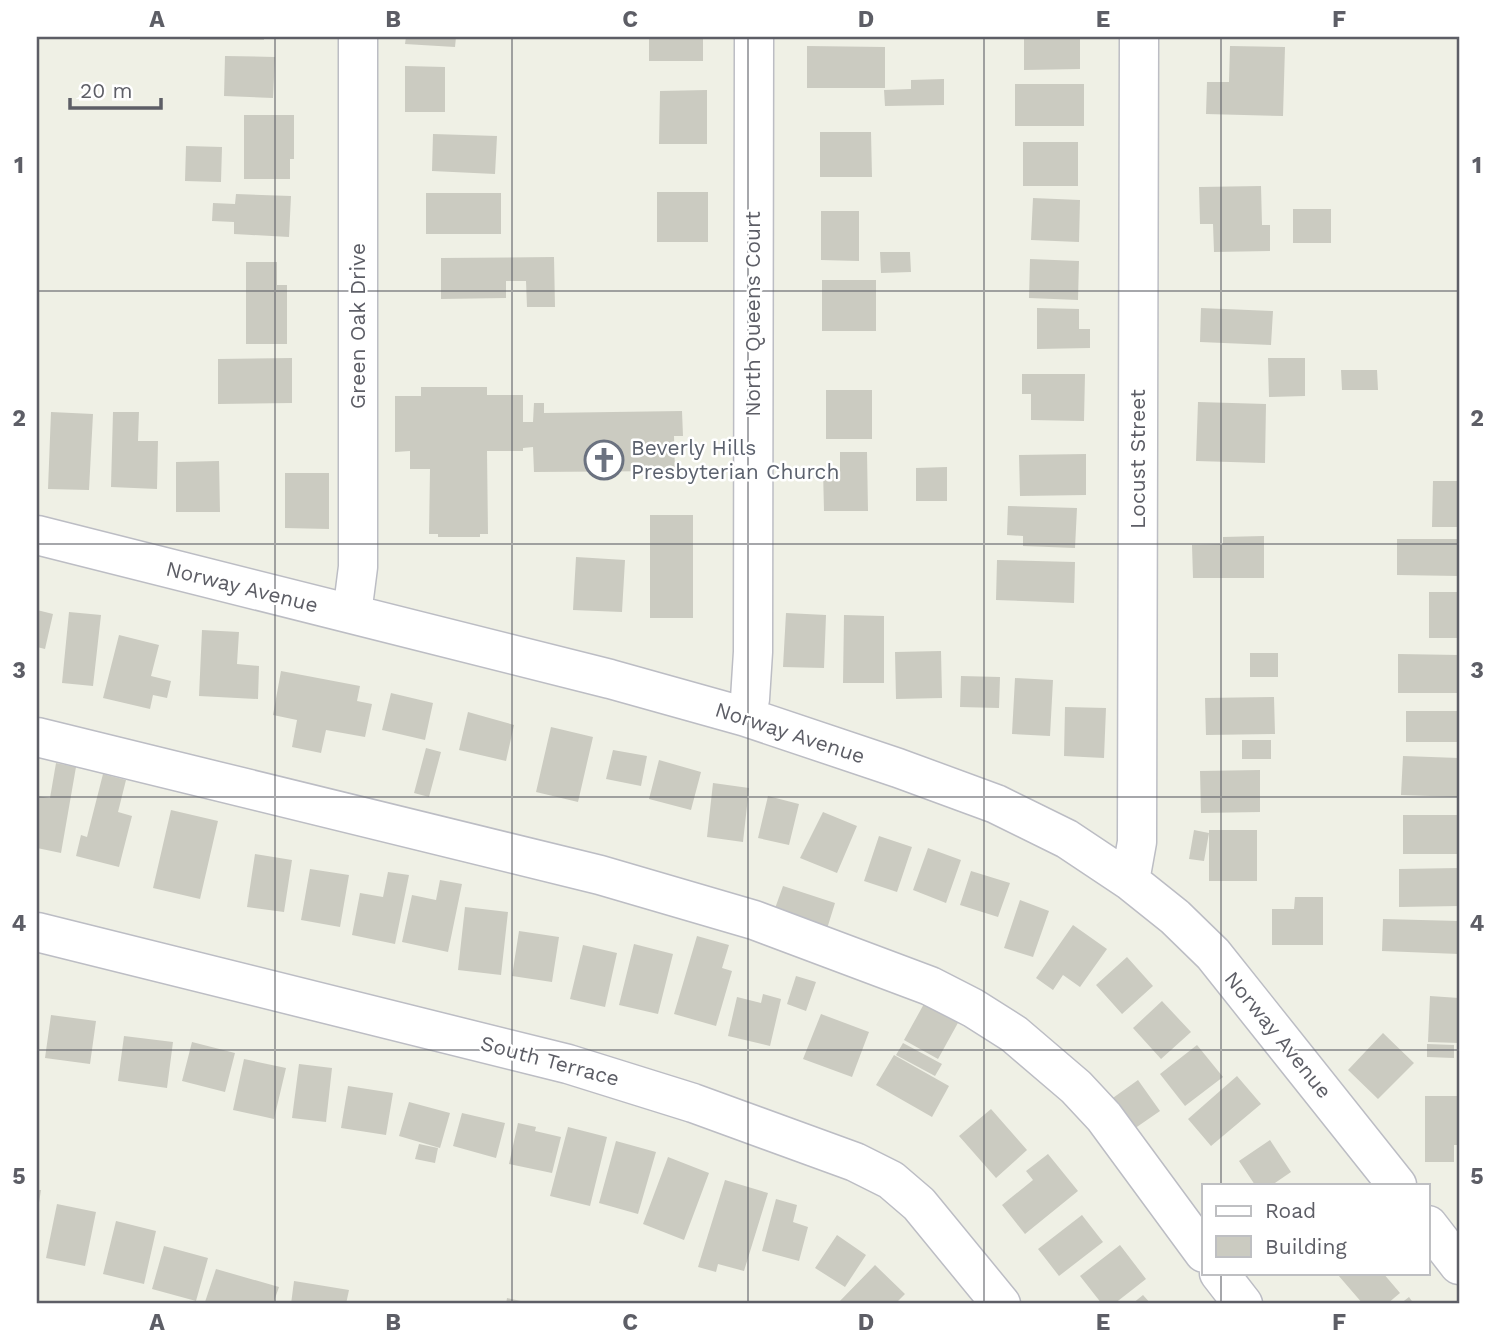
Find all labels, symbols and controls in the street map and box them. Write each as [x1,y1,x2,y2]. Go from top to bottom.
text: A [149,6,165,33]
text: B [385,6,401,33]
text: C [622,6,638,33]
text: D [858,6,874,33]
text: E [1096,6,1110,33]
text: F [1332,6,1346,33]
scale bar [70,66,161,110]
text: 20 m [80,78,132,103]
text: 1 [14,152,24,179]
text: 1 [1472,152,1482,179]
street label: North Queens Court [740,211,765,417]
street label: Green Oak Drive [345,243,370,409]
street label: Locust Street [1125,389,1150,529]
text: 2 [12,405,26,432]
text: 2 [1470,405,1484,432]
place label: Beverly Hills Presbyterian Church [631,435,839,484]
church icon: Beverly Hills Presbyterian Church [583,439,625,481]
street label: Norway Avenue [163,556,321,618]
text: 3 [12,657,26,684]
text: 3 [1470,657,1484,684]
street label: Norway Avenue [712,697,868,769]
text: 4 [12,910,27,937]
text: 4 [1470,910,1485,937]
street label: Norway Avenue [1220,966,1337,1103]
street label: South Terrace [478,1030,622,1091]
text: 5 [12,1163,26,1190]
text: 5 [1470,1163,1484,1190]
legend [1202,1184,1430,1274]
text: Road [1265,1198,1316,1223]
text: Building [1265,1234,1347,1259]
text: A [149,1309,165,1336]
text: B [385,1309,401,1336]
text: C [622,1309,638,1336]
text: D [858,1309,874,1336]
text: E [1096,1309,1110,1336]
text: F [1332,1309,1346,1336]

